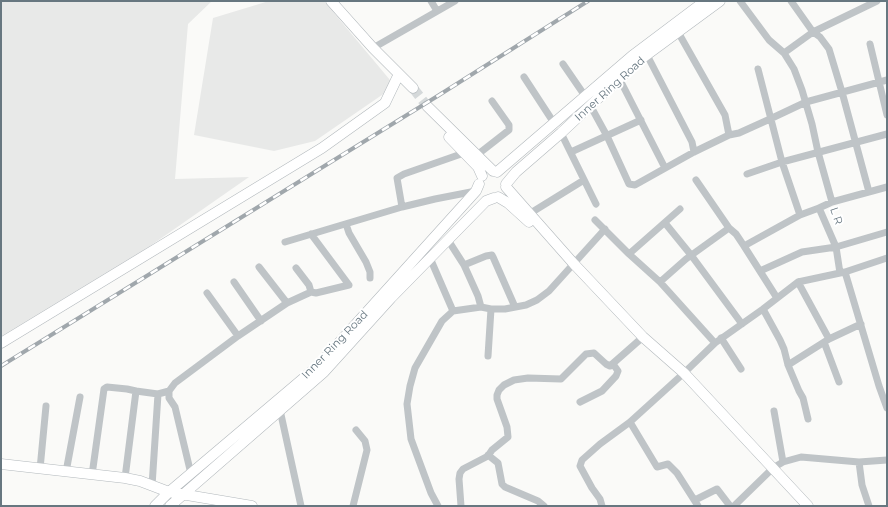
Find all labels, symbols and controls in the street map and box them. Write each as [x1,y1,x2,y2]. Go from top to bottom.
street label: Inner Ring Road [572,54,648,124]
street label: L R [827,206,845,226]
street label: Inner Ring Road [299,308,371,382]

